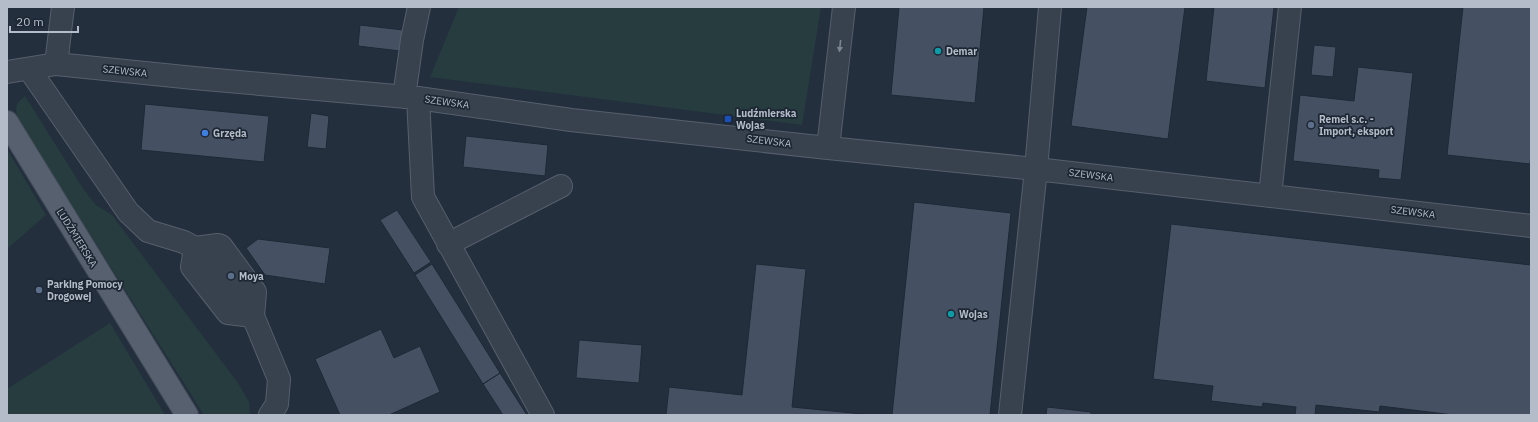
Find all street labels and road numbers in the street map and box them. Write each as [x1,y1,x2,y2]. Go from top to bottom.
street label: SZEWSKA [102,62,149,80]
street label: SZEWSKA [424,92,471,112]
street label: SZEWSKA [746,132,793,150]
street label: SZEWSKA [1068,166,1115,184]
street label: SZEWSKA [1390,203,1437,221]
street label: LUDŹMIERSKA [54,206,101,270]

